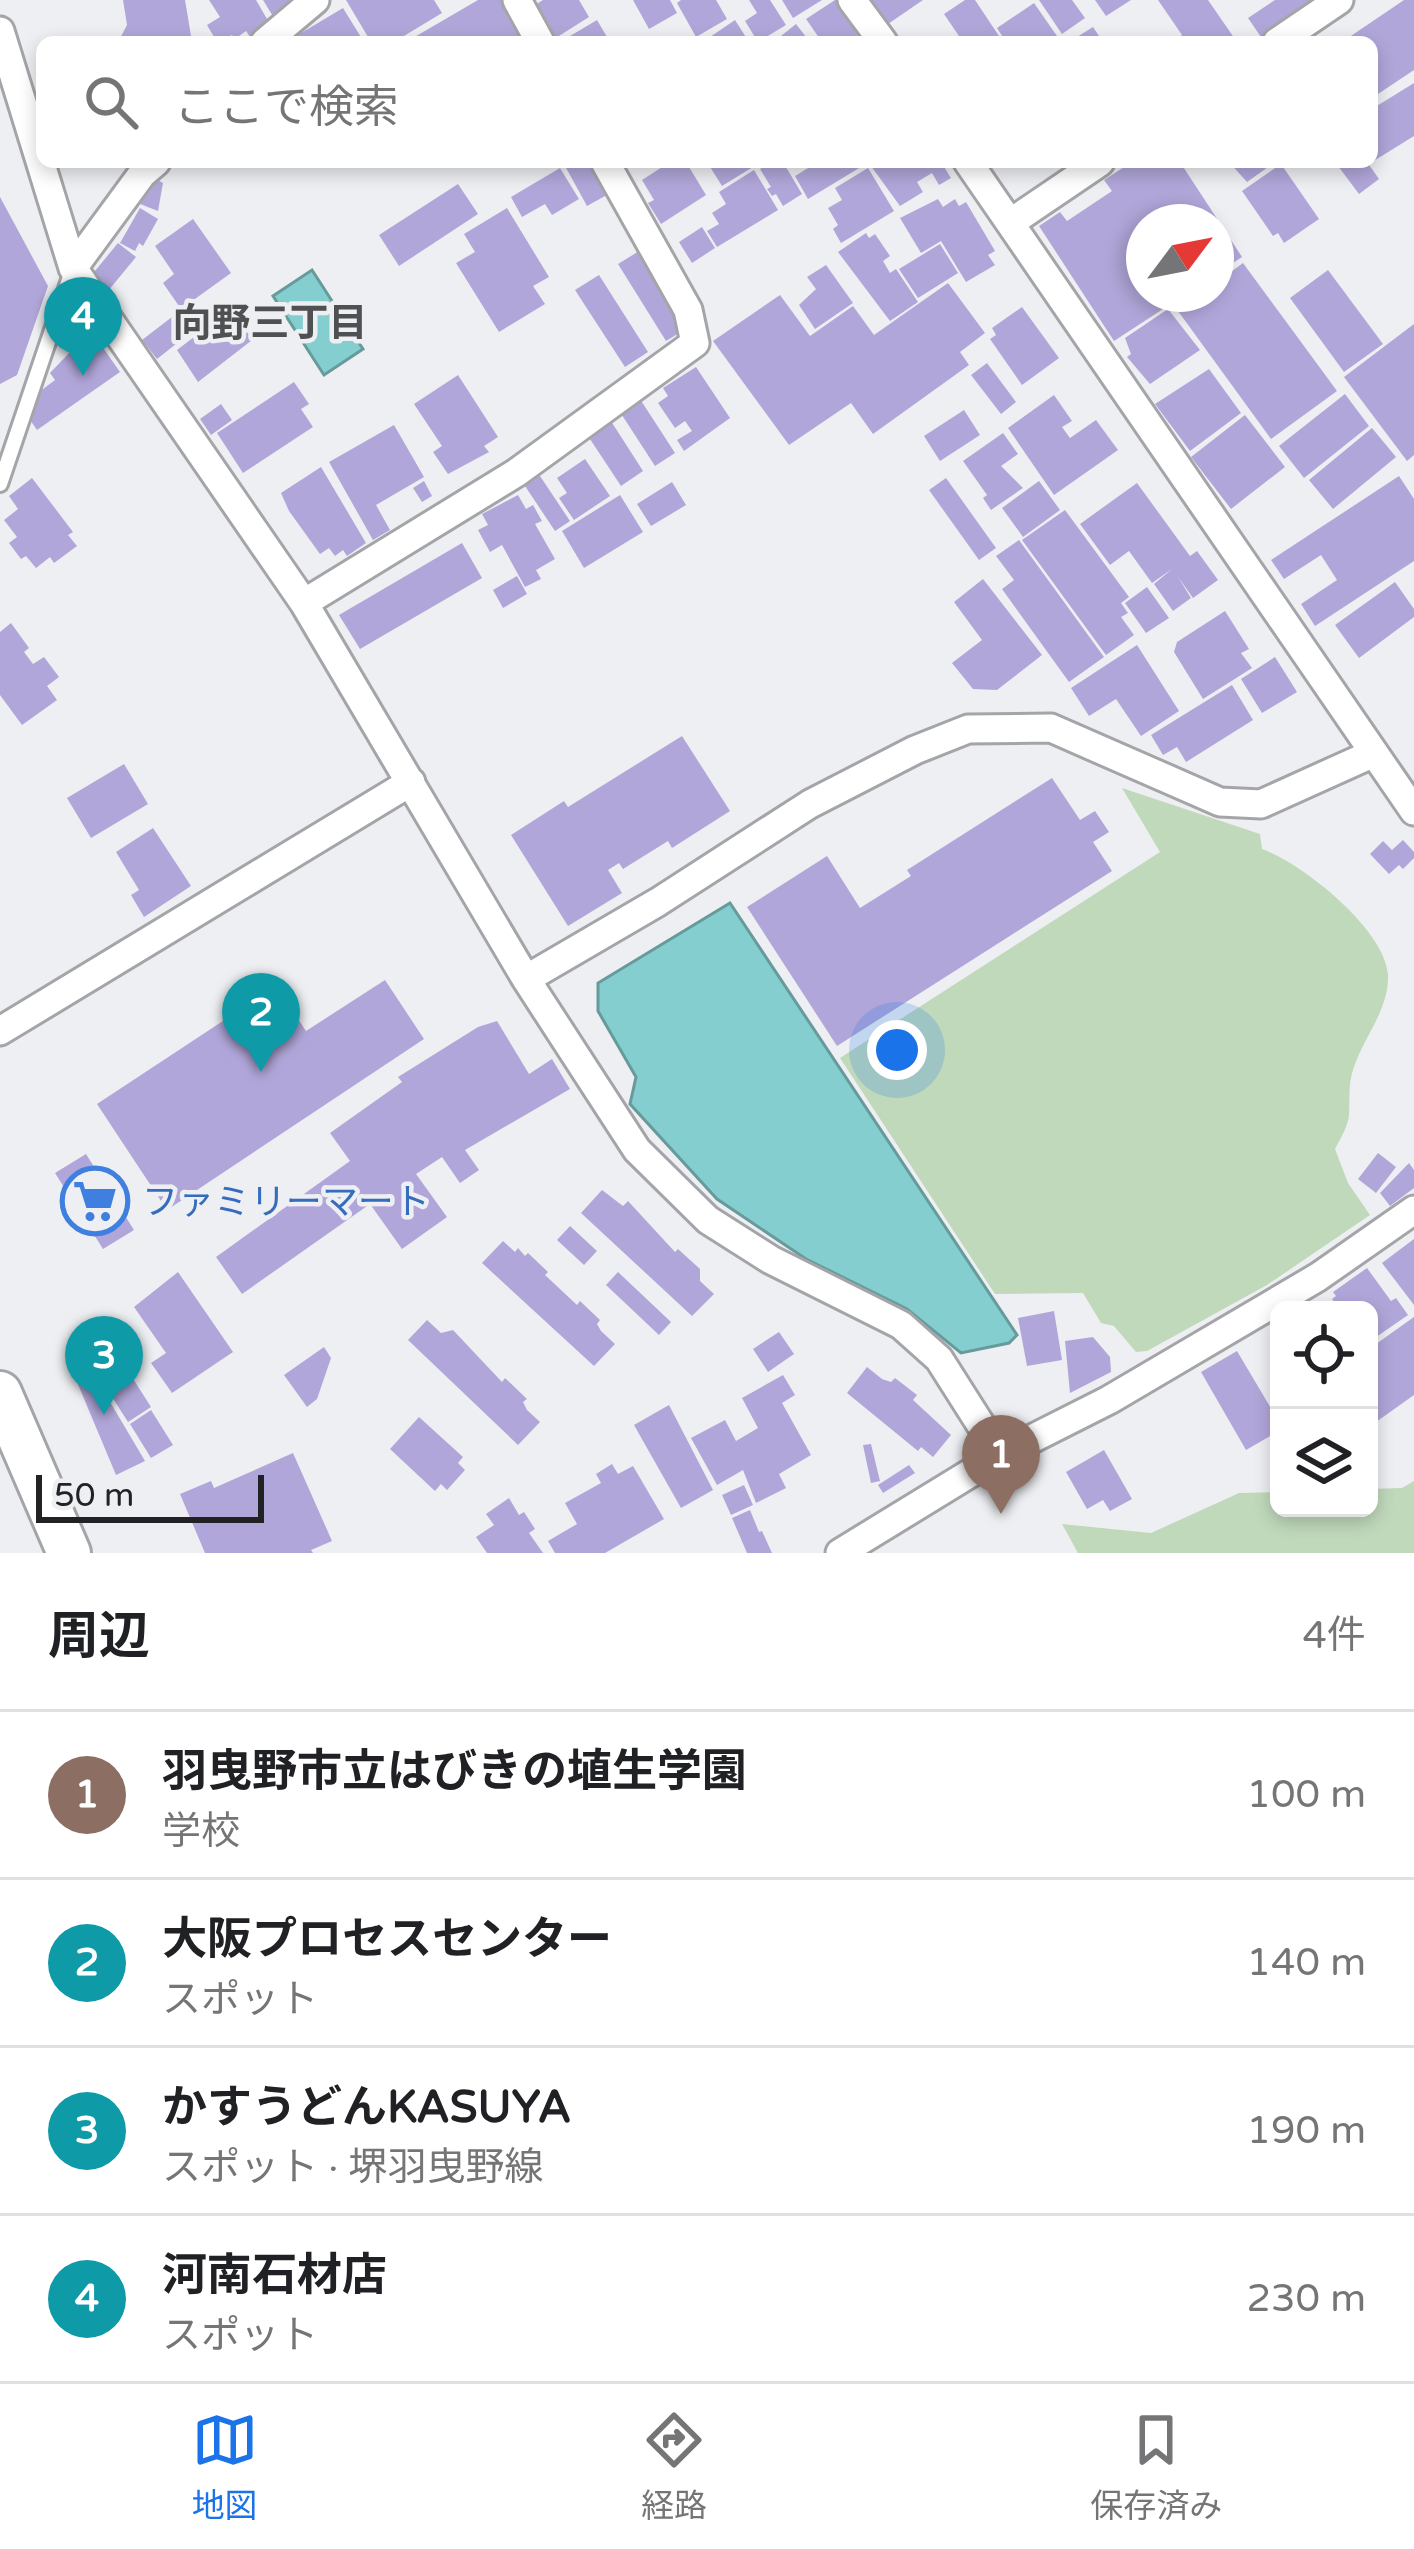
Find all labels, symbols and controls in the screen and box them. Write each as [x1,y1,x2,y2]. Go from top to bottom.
search box [36,36,1378,168]
icon: search [78,69,144,135]
text: ここで検索 [174,81,399,135]
north arrow [1126,204,1234,312]
pin: 4 [44,277,122,376]
district label: 向野三丁目 [172,300,368,347]
pin: 2 [222,973,300,1072]
your location [867,1020,927,1080]
supermarket icon: ファミリーマート [60,1166,130,1236]
place label: ファミリーマート [142,1181,430,1224]
map controls [1270,1301,1378,1517]
button: locate [1270,1301,1378,1409]
pin: 3 [65,1316,143,1415]
button: layers [1270,1409,1378,1517]
pin: 1 [962,1415,1040,1514]
scale bar [36,1469,264,1522]
text: 50 m [54,1476,134,1515]
text: 周辺 [48,1606,150,1668]
text: 4件 [1303,1612,1366,1659]
text: 羽曳野市立はびきの埴生学園 [162,1745,747,1799]
text: 1 [75,1771,99,1818]
text: 100 m [1247,1771,1366,1818]
text: 学校 [162,1808,240,1855]
text: 大阪プロセスセンター [162,1913,612,1967]
text: 2 [75,1939,99,1986]
text: 140 m [1247,1939,1366,1986]
text: スポット [162,1976,318,2023]
text: かすうどんKASUYA [162,2081,571,2135]
text: 3 [75,2107,99,2154]
text: 190 m [1247,2107,1366,2154]
text: スポット · 堺羽曳野線 [162,2144,543,2191]
text: 河南石材店 [162,2249,387,2303]
text: 4 [75,2275,99,2322]
text: 230 m [1247,2275,1366,2322]
text: スポット [162,2312,318,2359]
tab: 地図 [192,2407,258,2527]
tab: 経路 [641,2407,707,2527]
tab: 保存済み [1090,2407,1222,2527]

